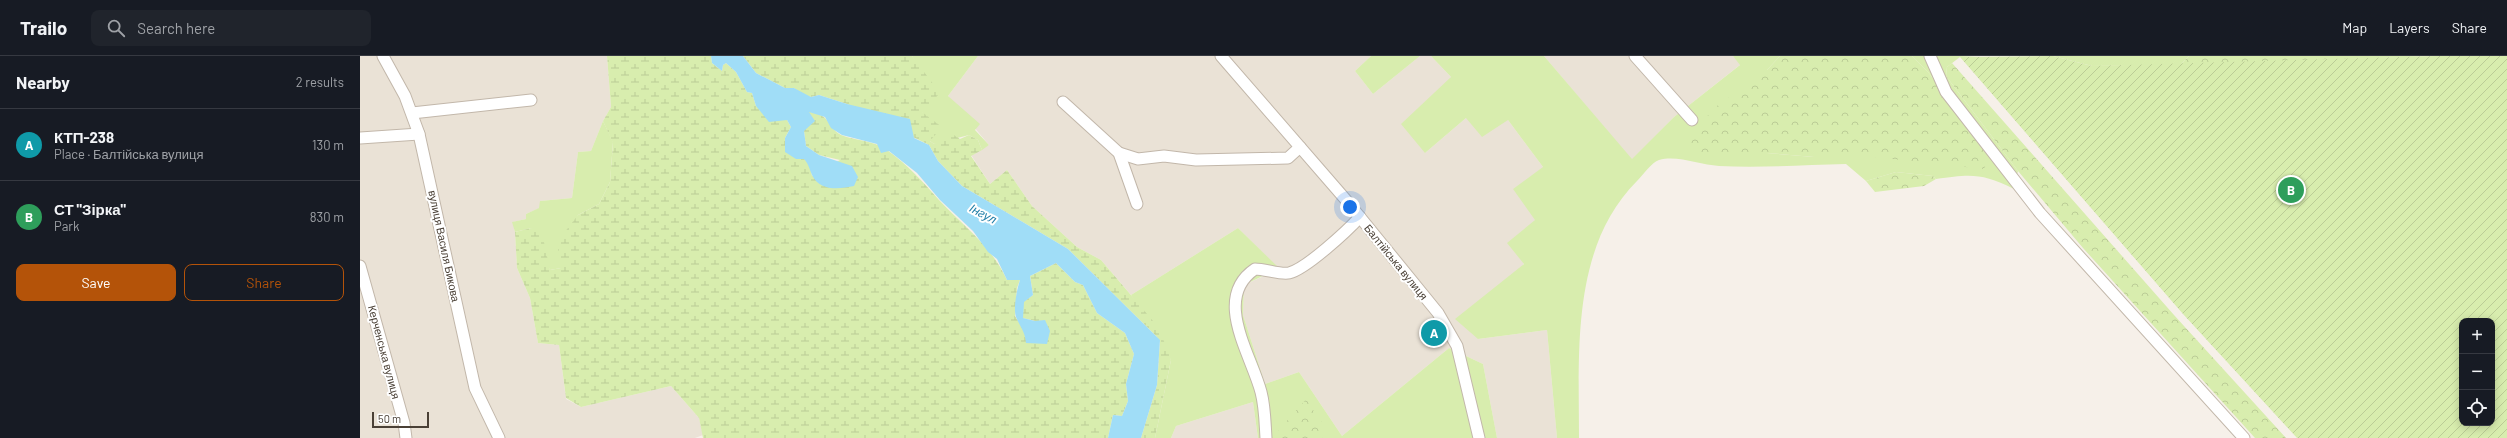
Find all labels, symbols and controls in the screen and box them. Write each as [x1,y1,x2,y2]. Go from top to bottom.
search box [91,10,371,46]
text: Trailo [20,16,67,39]
icon: search [105,17,127,39]
text: Search here [137,19,215,37]
text: Map [2342,19,2367,36]
text: Layers [2389,19,2430,36]
text: Share [2452,19,2487,36]
text: Nearby [16,72,70,92]
text: 2 results [296,74,344,90]
text: КТП-238 [54,128,114,146]
text: A [25,137,33,153]
text: 130 m [312,137,344,153]
text: Place · Балтійська вулиця [54,146,204,162]
pin: B [2278,175,2304,205]
street label: вулиця Василя Бикова [426,189,463,304]
your location [1340,197,1360,217]
text: СТ "Зірка" [54,200,126,218]
water label: Інгул [967,200,1000,227]
text: B [25,209,33,225]
text: 830 m [310,209,344,225]
text: Park [54,218,80,234]
street label: Балтійська вулиця [1362,221,1431,302]
button: Save [16,264,176,301]
button: Share [184,264,344,301]
street label: Керченська вулиця [366,304,403,400]
pin: A [1421,318,1447,348]
map controls [2459,318,2495,426]
button: + [2459,318,2495,354]
button: − [2459,354,2495,390]
button: locate [2459,390,2495,426]
scale bar [372,410,429,429]
text: 50 m [378,412,401,425]

